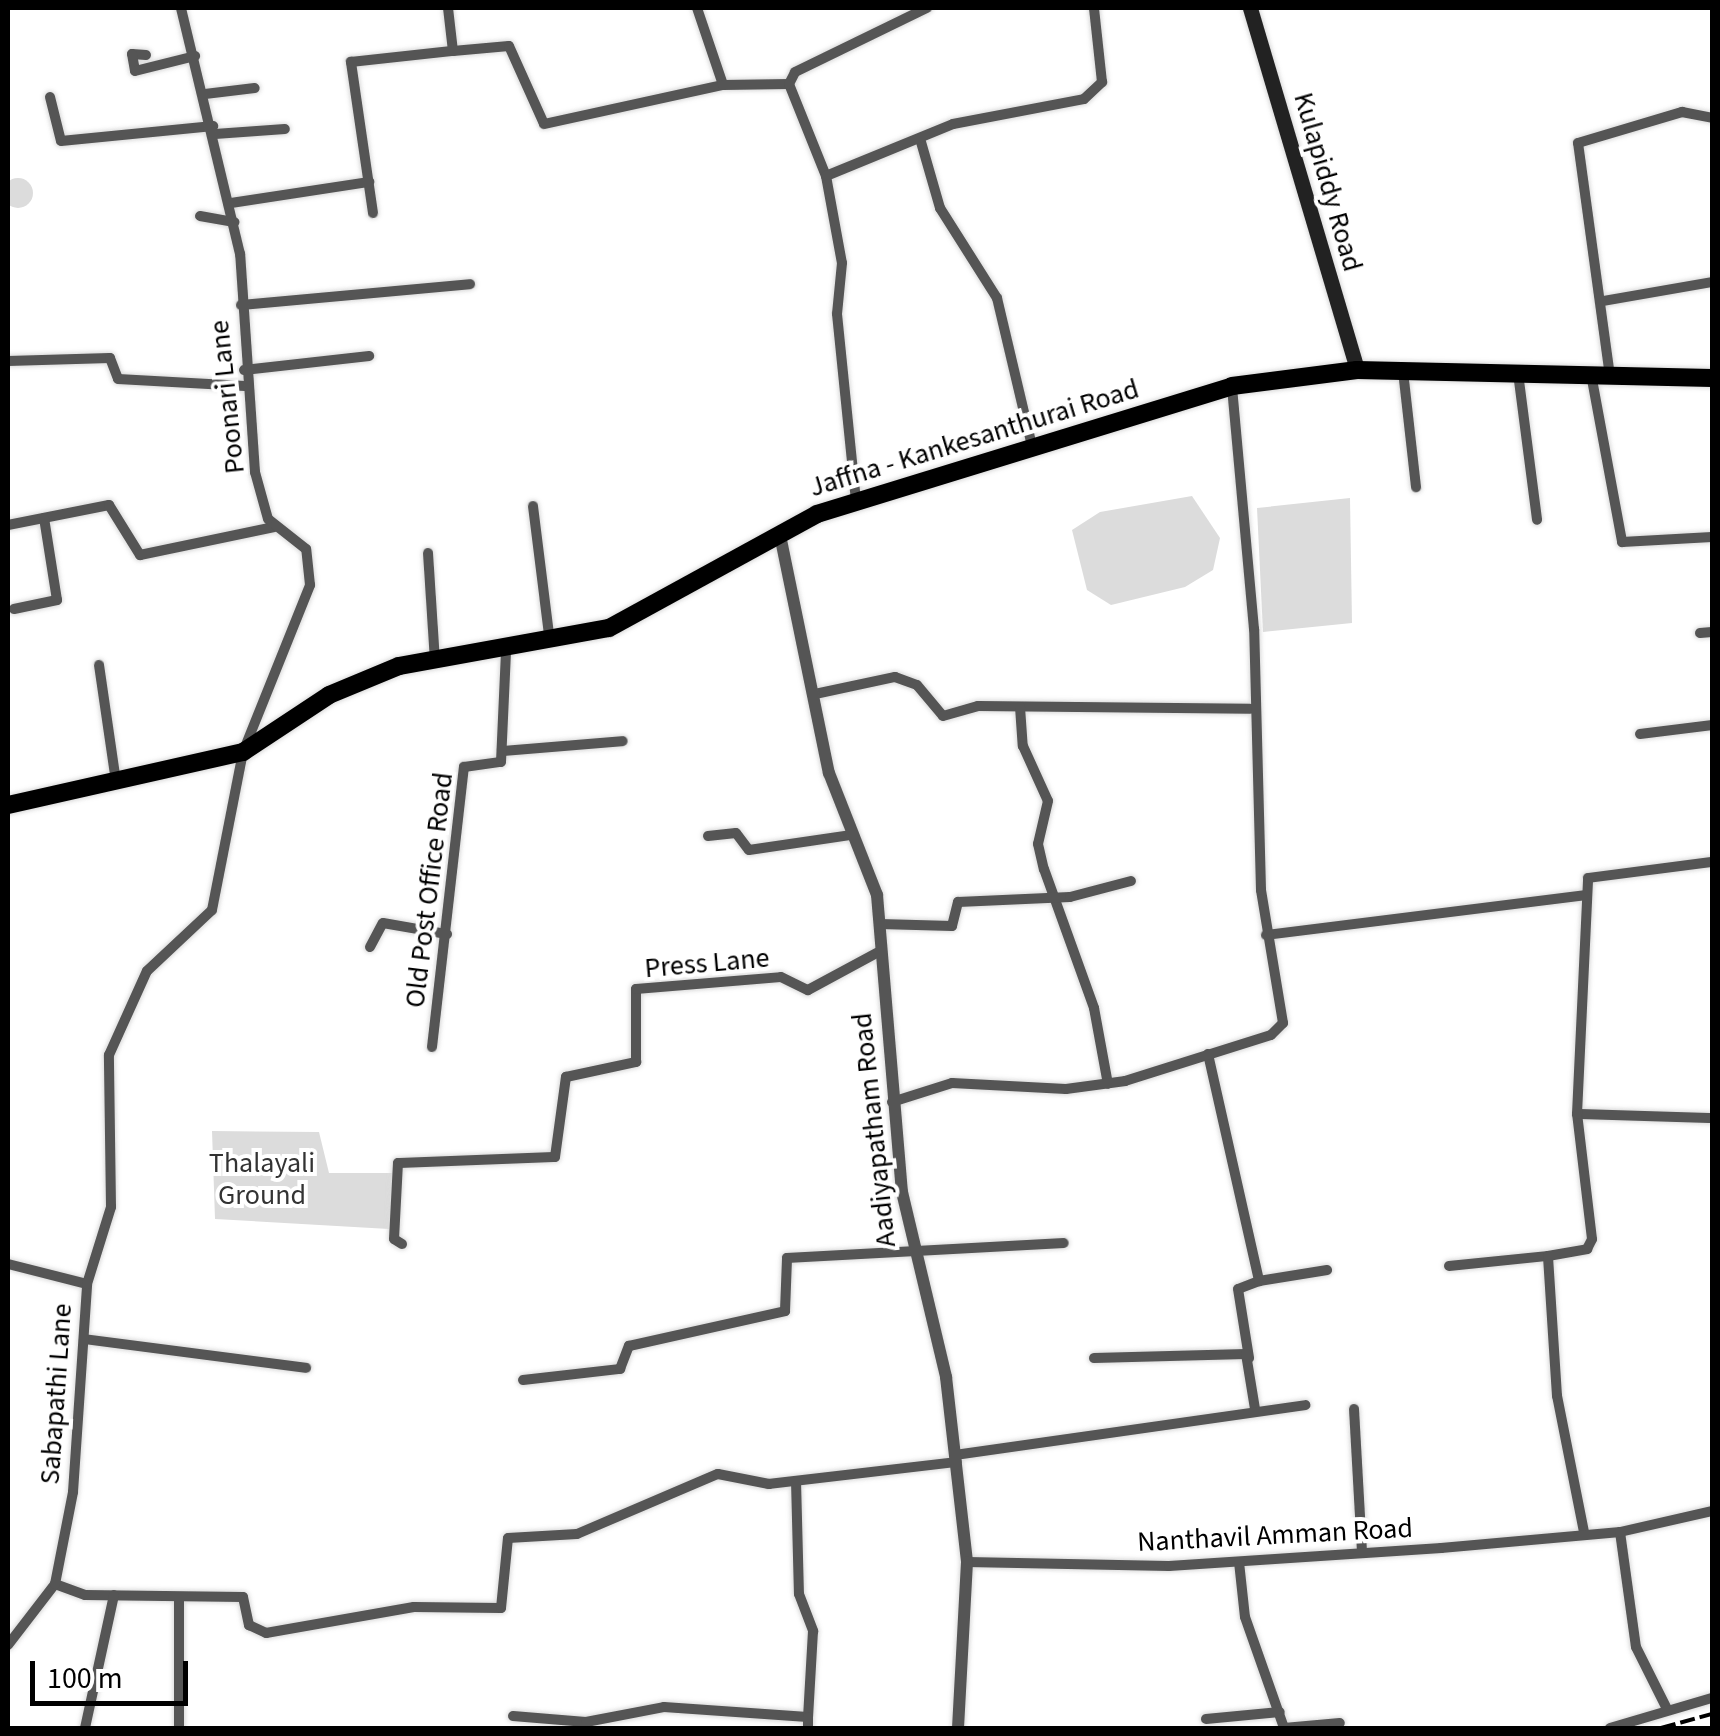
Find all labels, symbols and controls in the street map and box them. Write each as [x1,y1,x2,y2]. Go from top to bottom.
street label: Kulapiddy Road [1286,89,1370,275]
street label: Poonari Lane [202,319,252,475]
street label: Jaffna - Kankesanthurai Road [805,372,1143,504]
street label: Old Post Office Road [398,770,460,1010]
street label: Press Lane [643,941,771,985]
street label: Aadiyapatham Road [845,1011,903,1249]
park label: Thalayali Ground [209,1146,315,1212]
street label: Sabapathi Lane [33,1302,79,1486]
street label: Nanthavil Amman Road [1136,1511,1414,1559]
scale bar [35,1641,192,1703]
text: 100 m [47,1657,123,1700]

